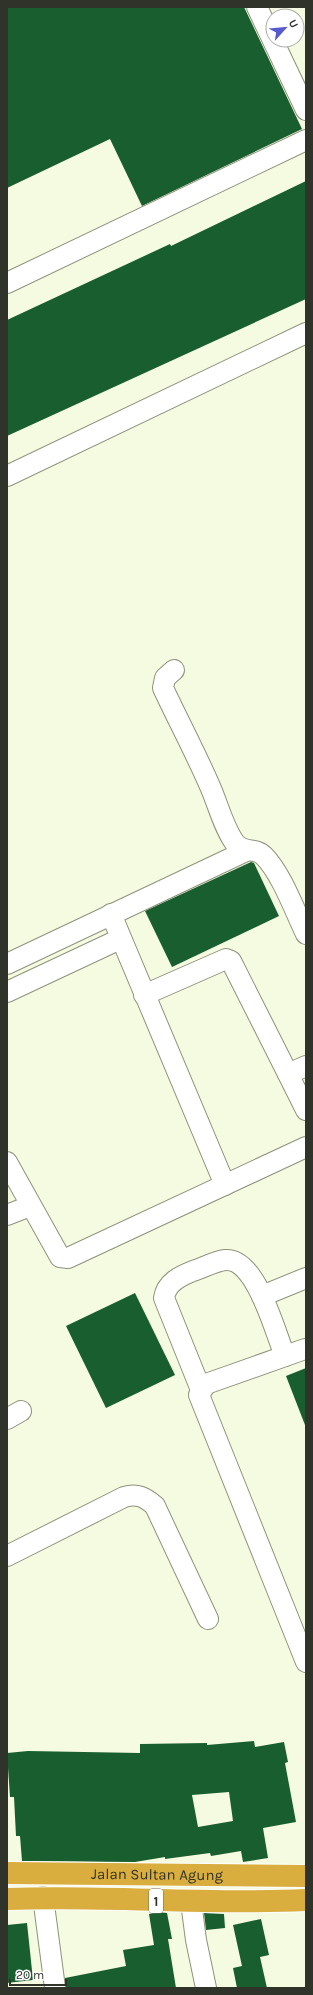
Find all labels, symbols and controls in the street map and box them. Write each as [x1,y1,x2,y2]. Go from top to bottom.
north arrow [265,8,305,48]
text: U [286,17,301,30]
street label: Jalan Sultan Agung [91,1865,224,1884]
road number: 1 [149,1889,163,1913]
scale bar [10,1961,66,1987]
text: 20 m [16,1968,44,1982]

